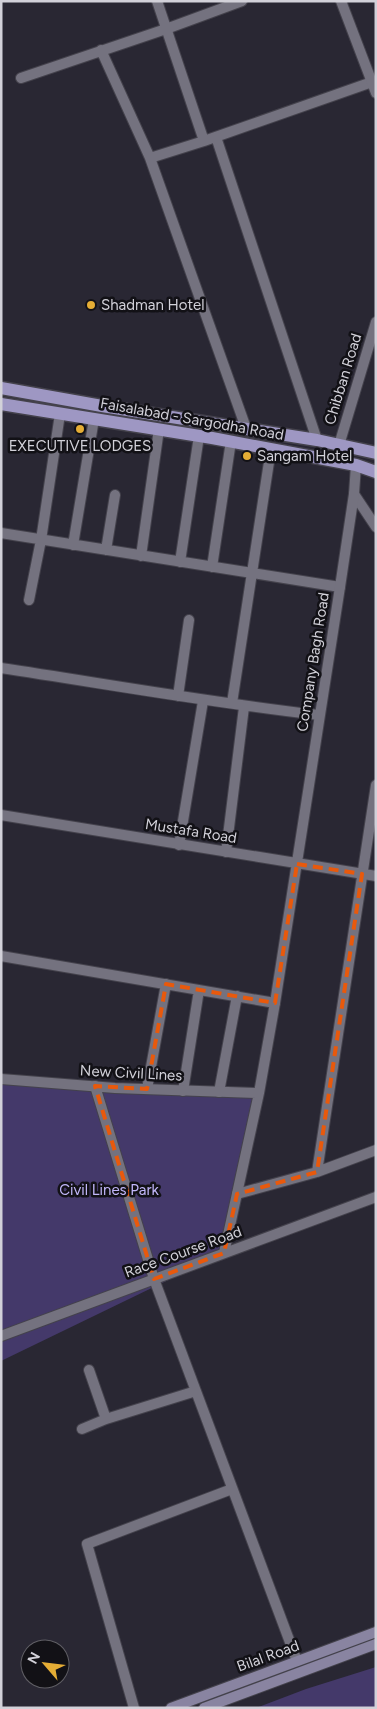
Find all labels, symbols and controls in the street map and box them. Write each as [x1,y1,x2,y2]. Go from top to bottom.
place label: Shadman Hotel [101,296,205,314]
marker: Shadman Hotel [85,299,97,311]
street label: Chibban Road [321,331,365,427]
street label: Faisalabad - Sargodha Road [99,394,285,444]
marker: EXECUTIVE LODGES [74,423,86,435]
place label: EXECUTIVE LODGES [9,437,151,455]
place label: Sangam Hotel [257,447,352,465]
marker: Sangam Hotel [241,450,253,462]
street label: Company Bagh Road [293,591,333,733]
street label: Mustafa Road [144,815,238,847]
street label: New Civil Lines [79,1061,183,1085]
park label: Civil Lines Park [59,1181,160,1199]
street label: Race Course Road [122,1222,244,1282]
street label: Bilal Road [234,1636,302,1676]
north arrow [20,1639,70,1689]
text: N [24,1649,44,1667]

